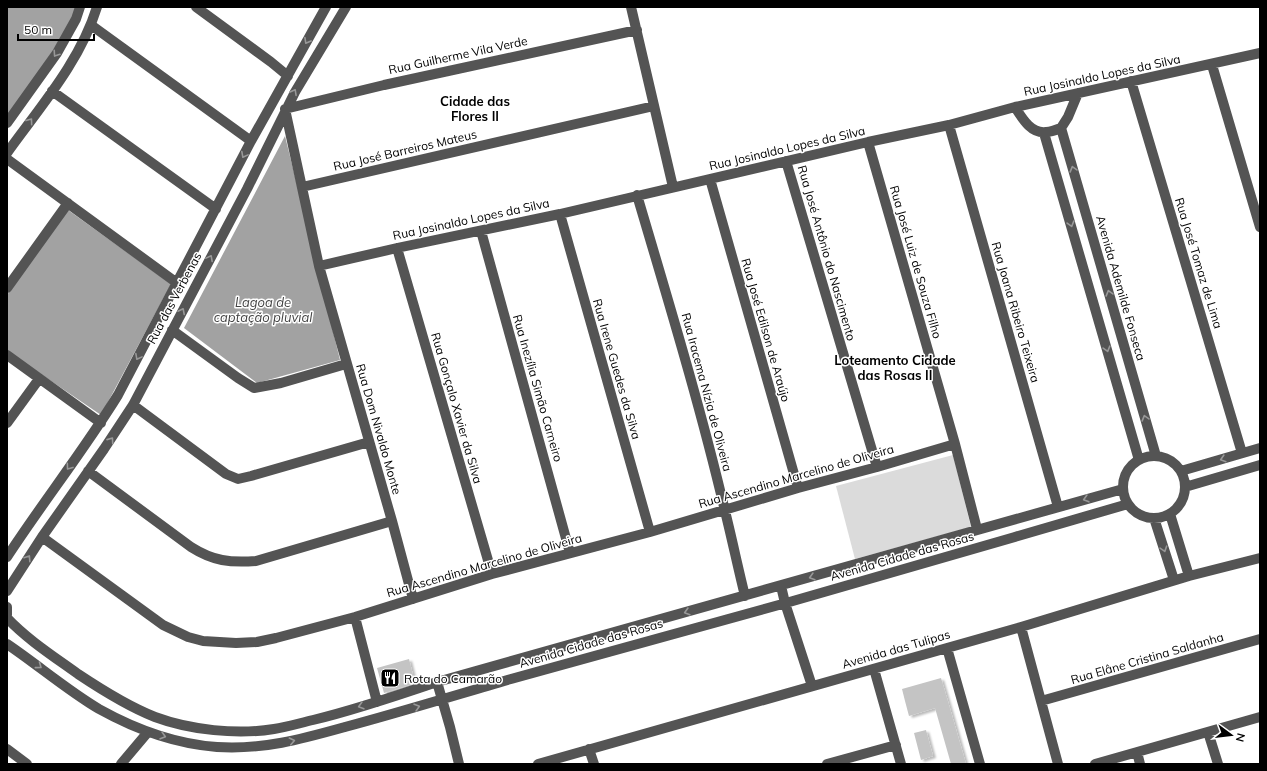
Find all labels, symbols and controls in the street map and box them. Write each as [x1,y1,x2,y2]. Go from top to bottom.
scale bar [18,16,94,42]
text: 50 m [24,22,52,37]
street label: Rua Guilherme Vila Verde [387,33,529,77]
one-way arrow [304,37,312,44]
one-way arrow [53,50,61,57]
street label: Rua Josinaldo Lopes da Silva [1022,51,1182,99]
one-way arrow [290,89,297,96]
district label: Cidade das Flores II [440,93,510,124]
one-way arrow [25,119,32,126]
street label: Rua Josinaldo Lopes da Silva [707,123,867,173]
street label: Rua José Barreiros Mateus [332,126,478,174]
one-way arrow [241,151,249,158]
street label: Rua José Antônio do Nascimento [795,164,859,343]
one-way arrow [1069,165,1078,172]
street label: Rua José Luiz de Souza Filho [887,184,945,340]
street label: Rua Josinaldo Lopes da Silva [391,195,551,243]
street label: Rua José Tomaz de Lima [1172,196,1226,330]
street label: Avenida Ademilde Fonseca [1093,214,1149,362]
one-way arrow [1066,220,1075,227]
street label: Rua Joana Ribeiro Teixeira [989,240,1043,384]
street label: Rua das Verbenas [144,250,204,346]
one-way arrow [206,255,213,262]
street label: Rua José Edilson de Araújo [738,256,794,404]
one-way arrow [1105,290,1114,297]
water label: Lagoa de captação pluvial [214,294,313,325]
street label: Rua Irene Guedes da Silva [590,297,644,441]
one-way arrow [177,308,185,315]
street label: Rua Iracema Nízia de Oliveira [679,311,735,473]
street label: Rua Inezília Simão Carneiro [510,313,566,464]
street label: Rua Gonçalo Xavier da Silva [428,331,486,485]
one-way arrow [1102,345,1111,352]
district label: Loteamento Cidade das Rosas II [834,352,956,383]
one-way arrow [135,353,143,360]
street label: Rua Dom Nivaldo Monte [353,362,405,496]
one-way arrow [1141,415,1150,422]
one-way arrow [106,437,113,444]
street label: Rua Ascendino Marcelino de Oliveira [697,441,895,511]
one-way arrow [1219,454,1226,463]
one-way arrow [67,463,74,470]
one-way arrow [1082,494,1089,503]
street label: Avenida Cidade das Rosas [828,528,976,584]
street label: Rua Ascendino Marcelino de Oliveira [385,530,583,600]
one-way arrow [1160,546,1168,553]
one-way arrow [23,555,31,562]
one-way arrow [809,572,816,580]
one-way arrow [684,607,691,616]
street label: Avenida Cidade das Rosas [517,615,665,671]
street label: Avenida das Tulipas [840,626,952,672]
street label: Rua Elâne Cristina Saldanha [1069,629,1225,687]
one-way arrow [34,662,41,669]
restaurant icon: Rota do Camarão [379,667,401,689]
place label: Rota do Camarão [404,671,502,686]
one-way arrow [357,701,364,710]
one-way arrow [413,703,420,712]
north arrow [1211,715,1251,755]
one-way arrow [160,731,167,740]
text: N [1233,732,1248,743]
one-way arrow [289,737,295,745]

